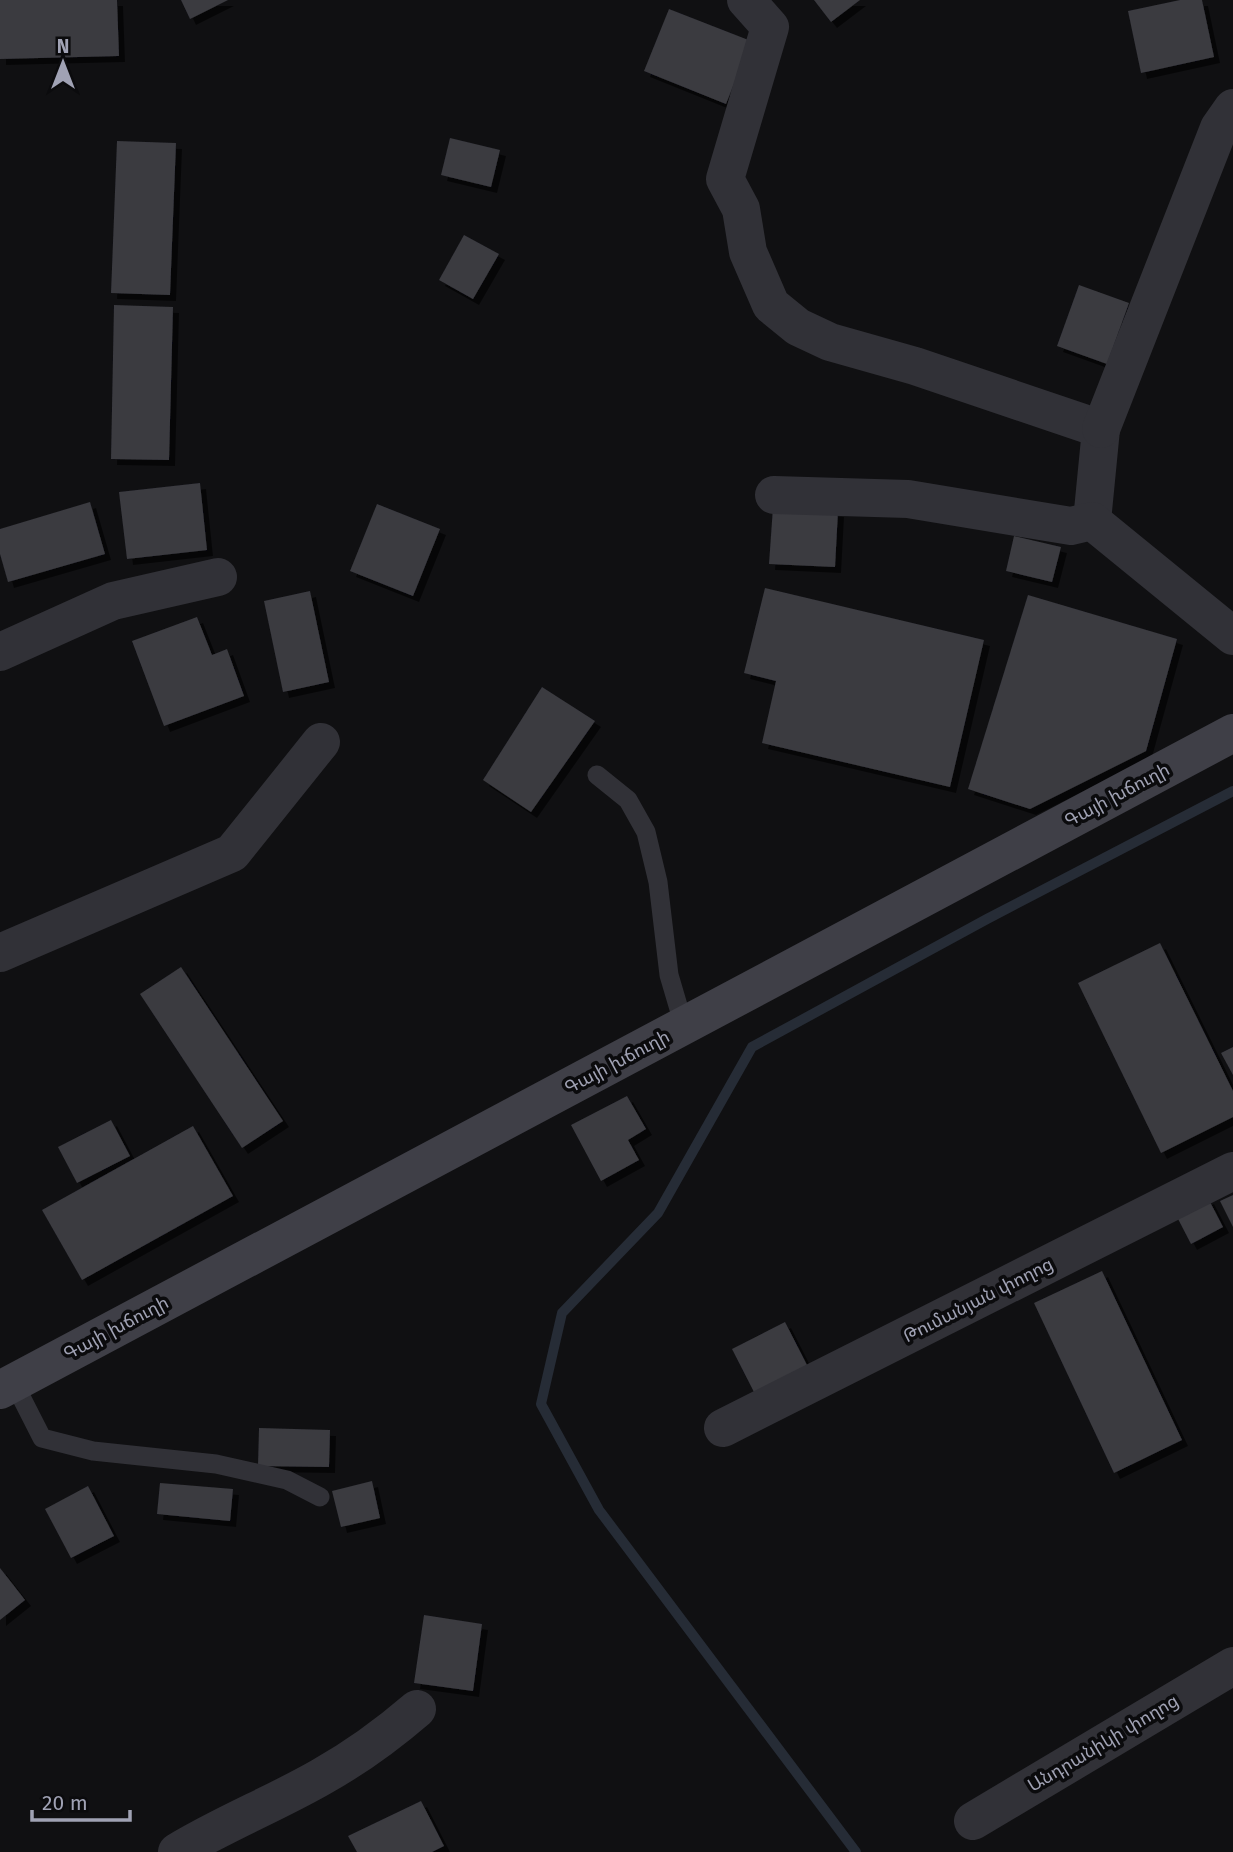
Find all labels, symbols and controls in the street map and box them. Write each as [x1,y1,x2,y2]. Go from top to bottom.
north arrow [28,28,98,98]
text: N [57,35,69,58]
street label: Գայի խճուղի [1061,758,1173,832]
street label: Գայի խճուղի [561,1025,673,1099]
street label: Թումանյան փողոց [899,1253,1057,1347]
street label: Գայի խճուղի [60,1291,172,1365]
street label: Անդրանիկի փողոց [1024,1689,1182,1797]
scale bar [32,1778,130,1822]
text: 20 m [42,1790,88,1816]

